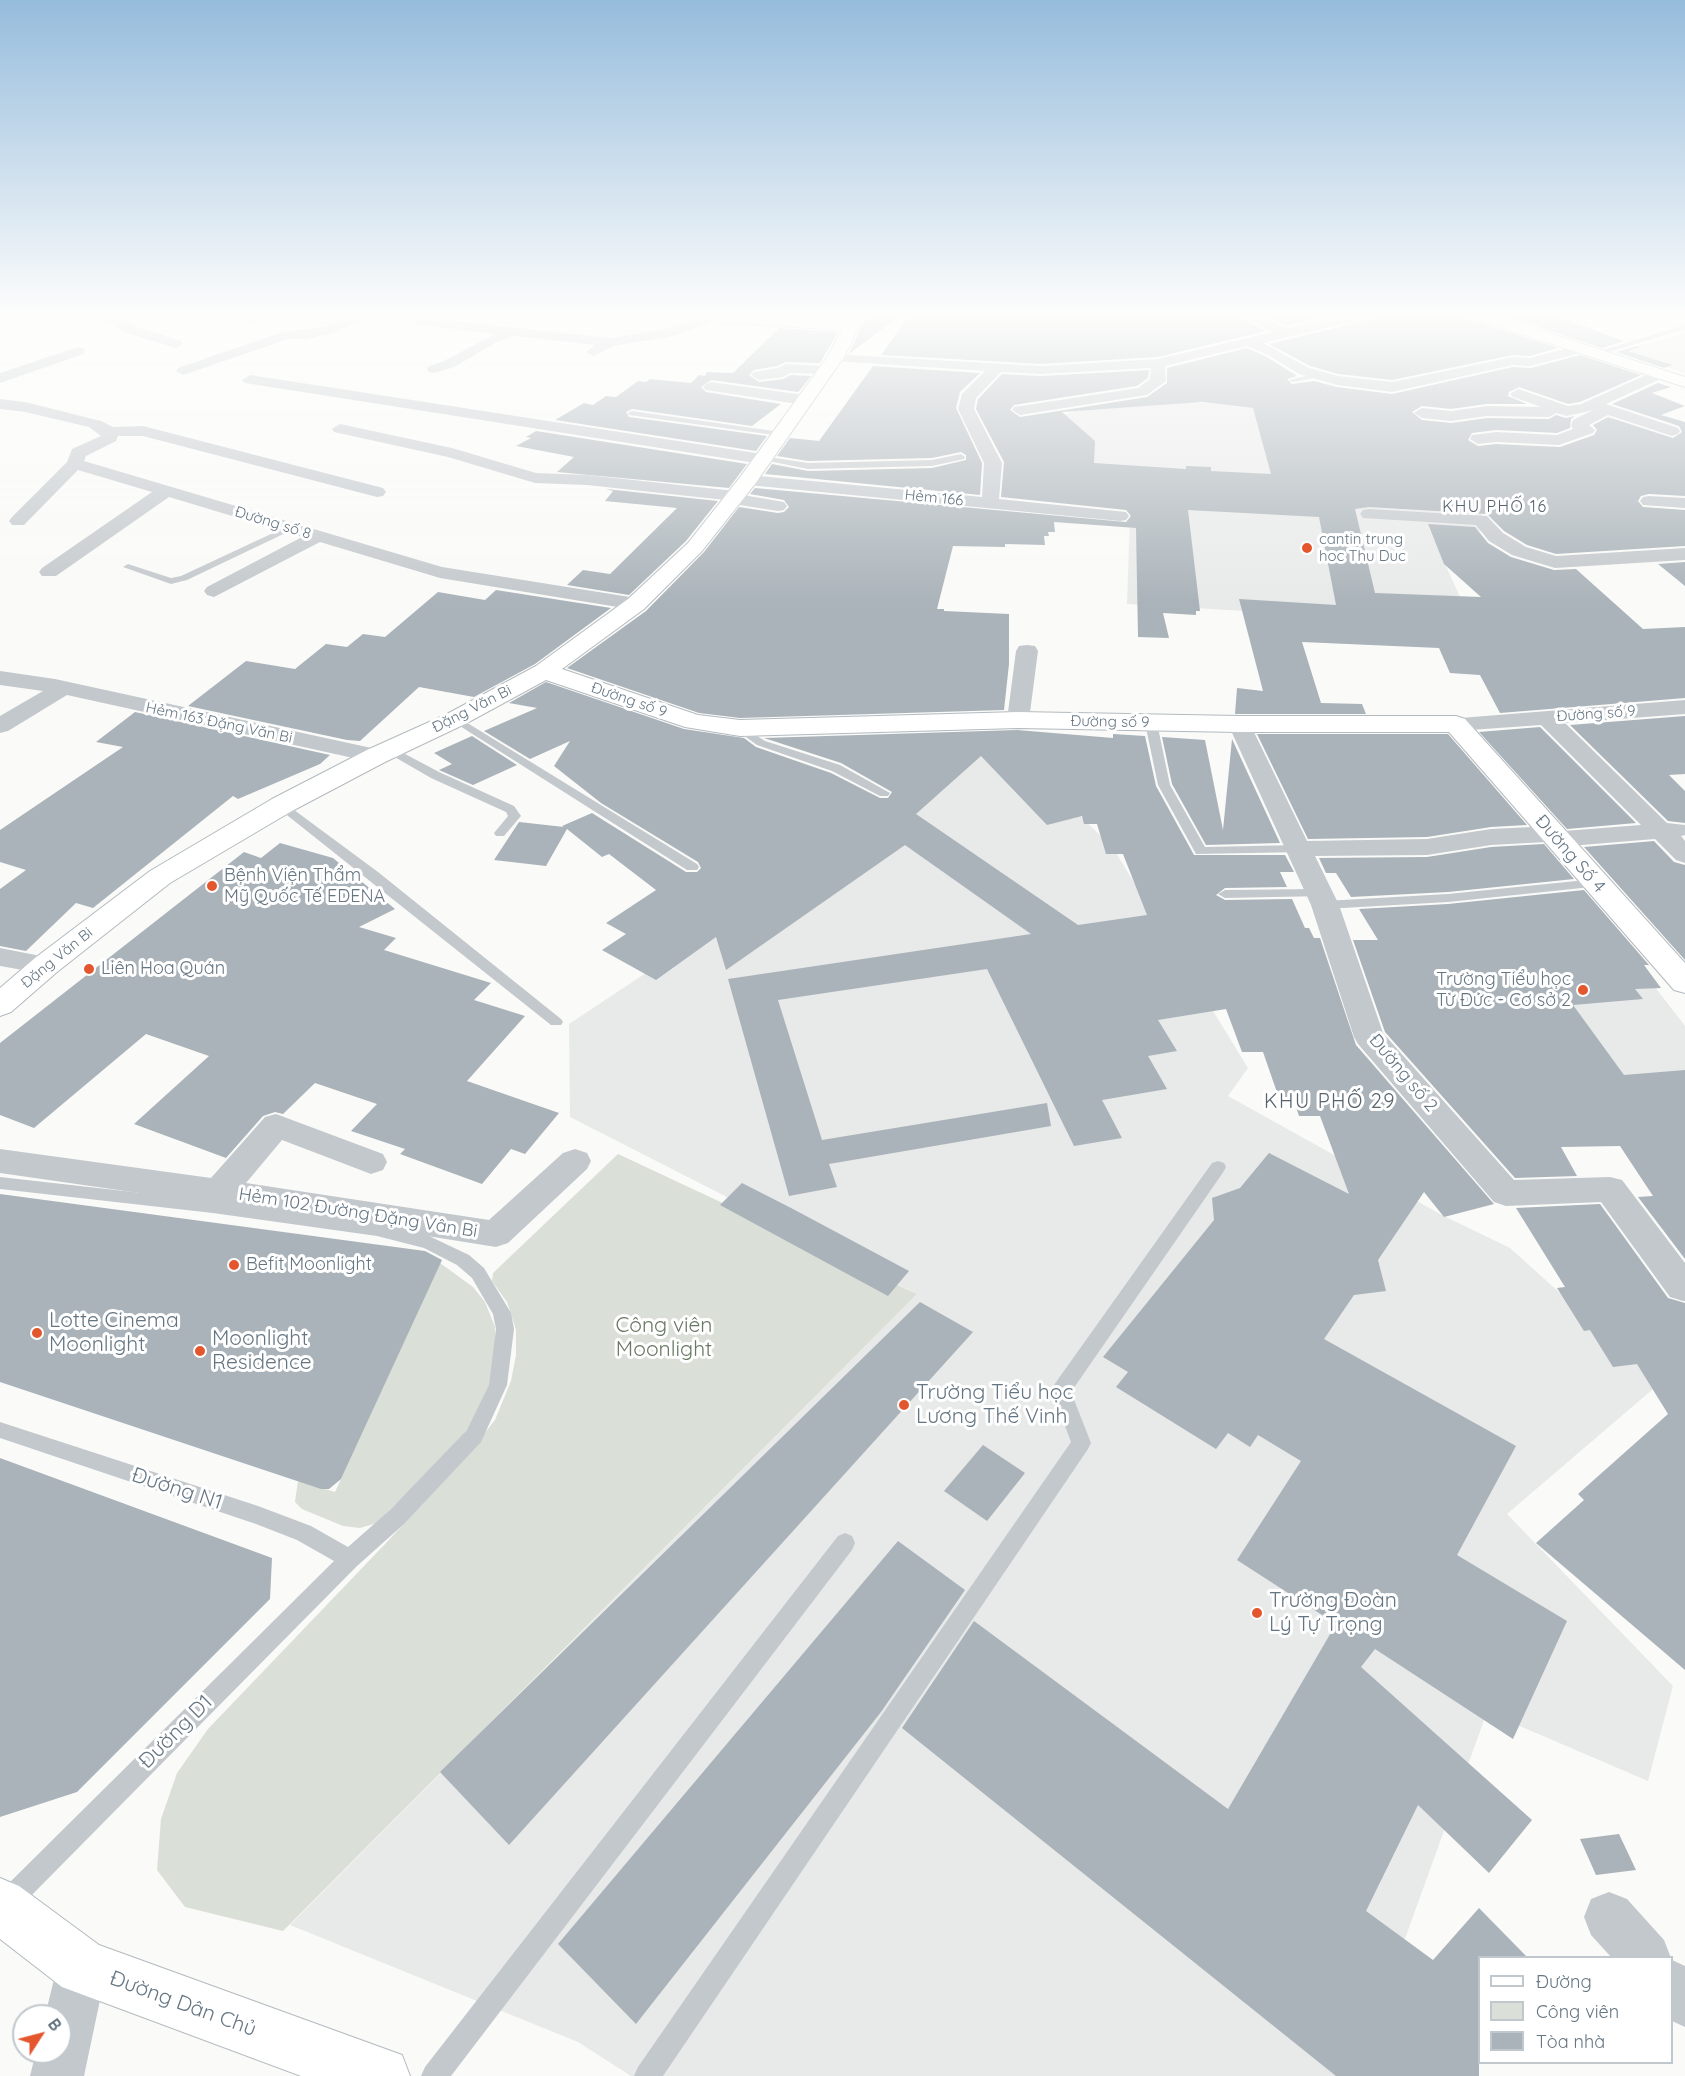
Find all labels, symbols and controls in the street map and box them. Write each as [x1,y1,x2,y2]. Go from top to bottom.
street label: Hẻm 166 [904,486,964,510]
district label: KHU PHỐ 16 [1442,497,1548,517]
street label: Đường số 8 [233,503,313,543]
place label: cantin trung hoc Thu Duc [1319,530,1406,565]
marker: cantin trung hoc Thu Duc [1300,541,1314,555]
street label: Đường số 9 [589,679,669,721]
street label: Đặng Văn Bi [429,681,515,737]
street label: Hẻm 163 Đặng Văn Bi [144,699,294,747]
street label: Đường số 9 [1556,702,1636,726]
street label: Đường số 9 [1070,712,1150,732]
street label: Đường Số 4 [1530,811,1610,897]
place label: Bệnh Viện Thẩm Mỹ Quốc Tế EDENA [224,865,385,908]
marker: Bệnh Viện Thẩm Mỹ Quốc Tế EDENA [205,879,219,893]
street label: Đặng Văn Bi [18,924,96,992]
place label: Liên Hoa Quán [101,958,225,980]
marker: Liên Hoa Quán [82,962,96,976]
place label: Trường Tiểu học Từ Đức - Cơ sở 2 [1436,969,1571,1012]
marker: Trường Tiểu học Từ Đức - Cơ sở 2 [1576,983,1590,997]
street label: Đường số 2 [1364,1030,1442,1116]
district label: KHU PHỐ 29 [1264,1090,1396,1114]
street label: Hẻm 102 Đường Đặng Vân Bi [237,1183,479,1243]
place label: Befit Moonlight [246,1254,372,1276]
marker: Befit Moonlight [227,1258,241,1272]
place label: Lotte Cinema Moonlight [49,1308,179,1358]
park label: Công viên Moonlight [616,1313,712,1363]
marker: Lotte Cinema Moonlight [30,1326,44,1340]
place label: Moonlight Residence [212,1326,312,1376]
marker: Moonlight Residence [193,1344,207,1358]
place label: Trường Tiểu học Lương Thế Vinh [916,1380,1073,1430]
marker: Trường Tiểu học Lương Thế Vinh [897,1398,911,1412]
street label: Đường N1 [129,1463,225,1515]
place label: Trường Đoàn Lý Tự Trọng [1269,1588,1397,1638]
marker: Trường Đoàn Lý Tự Trọng [1250,1606,1264,1620]
street label: Đường D1 [134,1690,218,1774]
legend [1478,1956,1673,2064]
street label: Đường Dân Chủ [106,1966,260,2042]
text: Đường [1536,1970,1592,1993]
text: Công viên [1536,2000,1619,2023]
north arrow [12,2004,72,2064]
text: B [44,2014,66,2035]
text: Tòa nhà [1536,2030,1605,2053]

